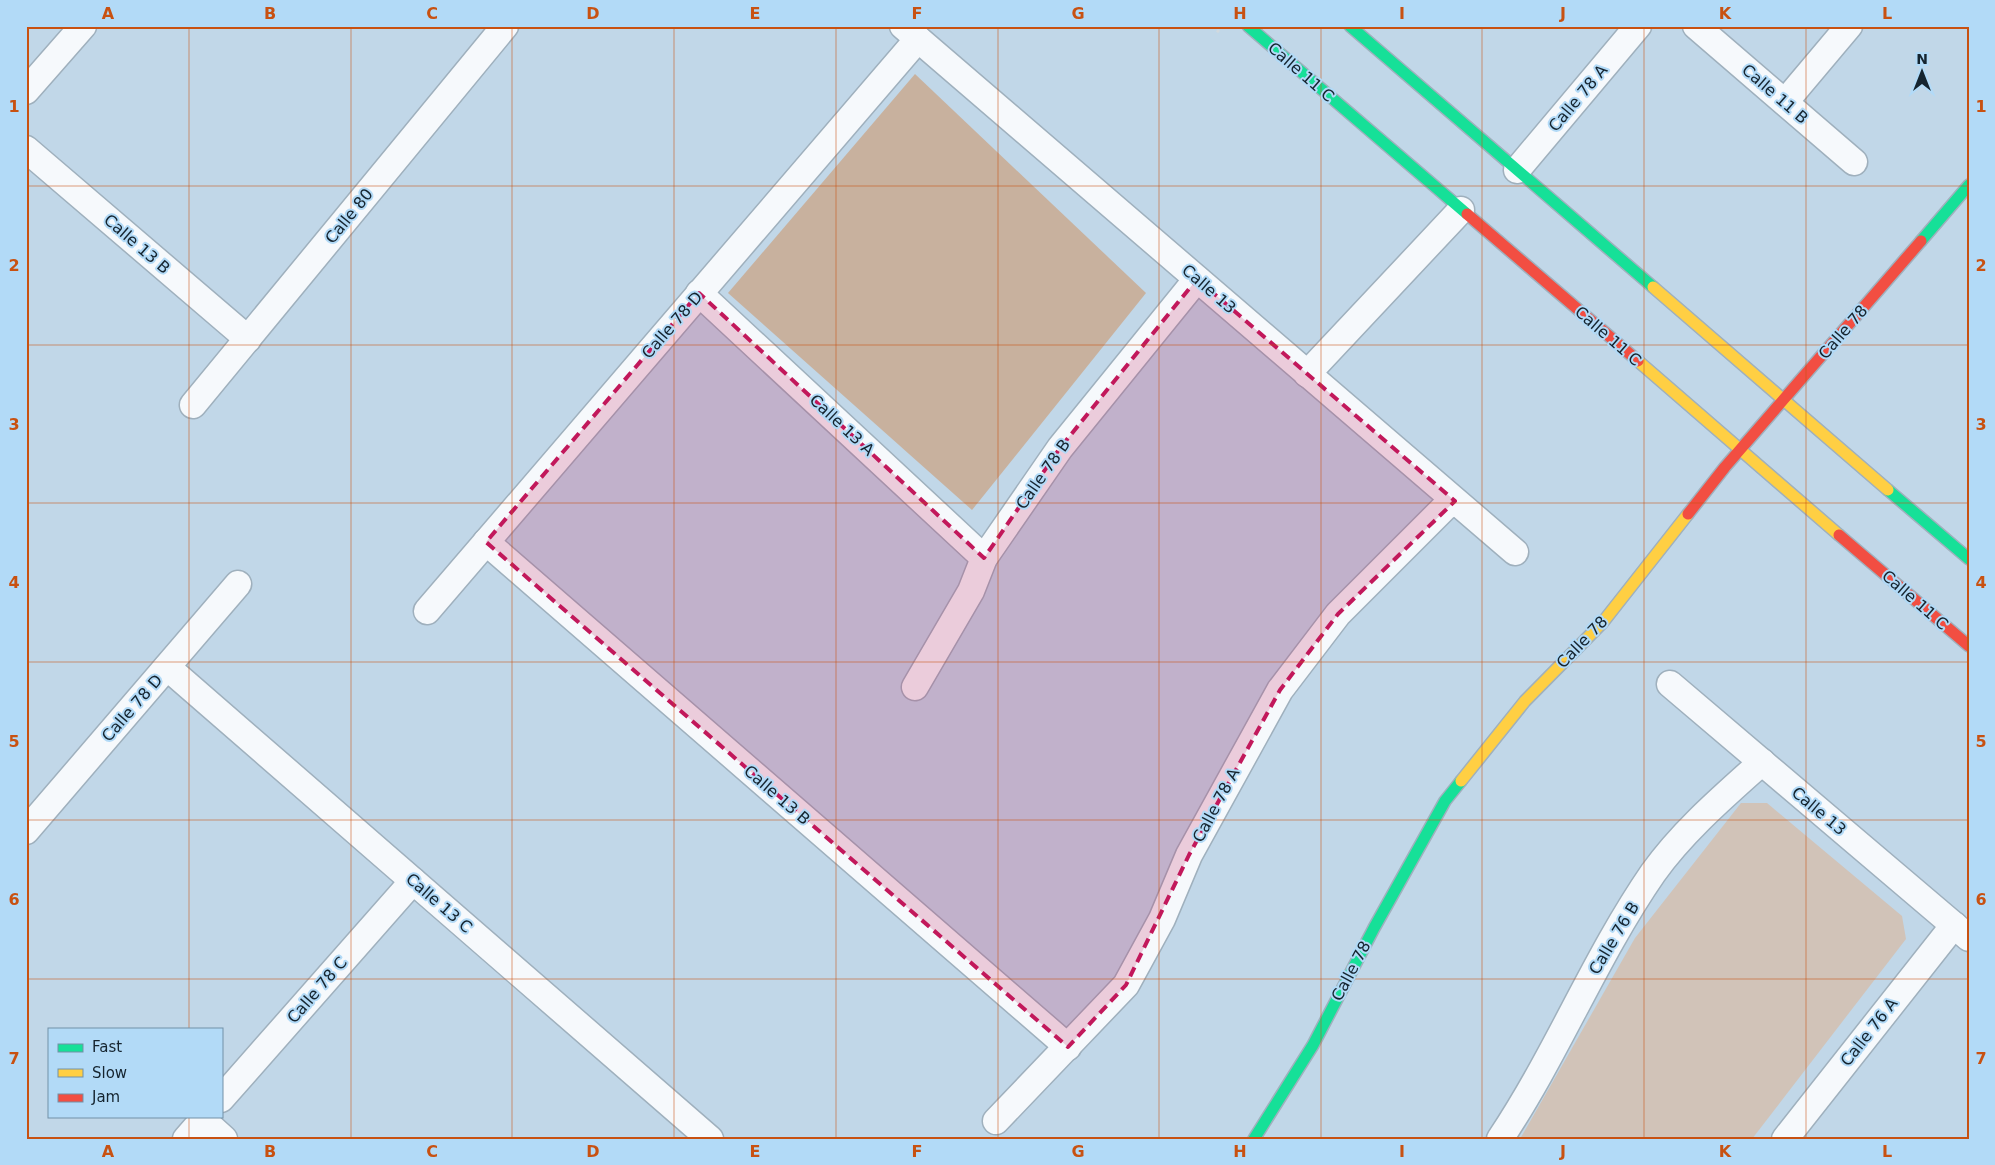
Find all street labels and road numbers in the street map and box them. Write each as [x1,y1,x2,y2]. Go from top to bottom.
street label: Calle 11 C [1264,38,1338,106]
street label: Calle 11 B [1738,60,1812,128]
street label: Calle 78 A [1545,61,1611,135]
street label: Calle 80 [321,185,377,247]
street label: Calle 13 B [100,210,174,278]
street label: Calle 13 [1178,260,1240,318]
street label: Calle 78 D [638,288,706,362]
street label: Calle 78 [1814,301,1872,363]
street label: Calle 11 C [1571,302,1645,370]
street label: Calle 13 A [806,390,878,460]
street label: Calle 78 B [1012,435,1074,513]
street label: Calle 11 C [1878,566,1952,634]
street label: Calle 78 [1553,612,1611,672]
street label: Calle 78 D [98,671,166,745]
street label: Calle 13 B [740,761,814,829]
street label: Calle 78 A [1189,765,1243,845]
street label: Calle 13 [1788,783,1850,839]
street label: Calle 13 C [402,869,476,937]
street label: Calle 76 B [1585,898,1643,978]
street label: Calle 78 [1327,938,1375,1004]
street label: Calle 78 C [283,953,351,1027]
street label: Calle 76 A [1837,994,1902,1070]

